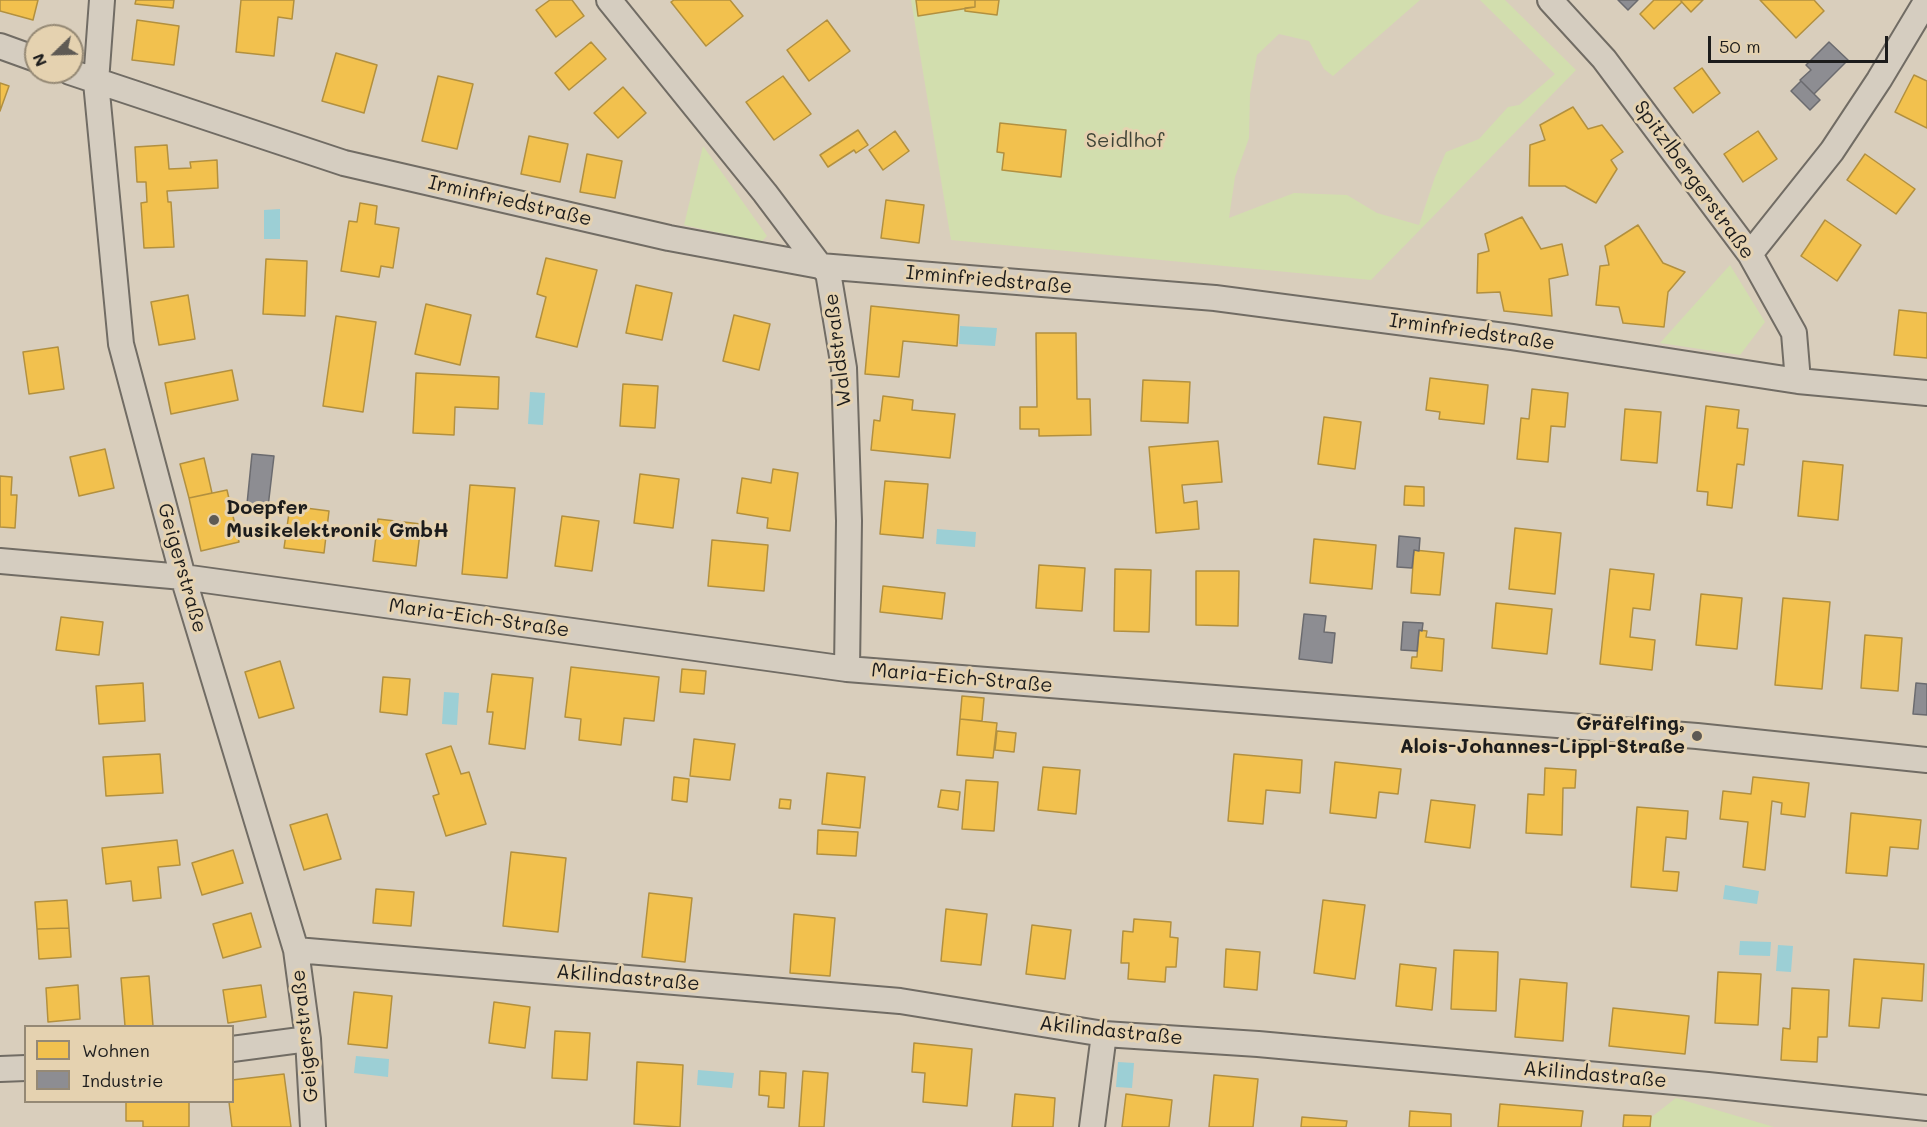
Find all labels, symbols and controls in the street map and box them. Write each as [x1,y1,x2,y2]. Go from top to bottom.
north arrow [24,24,84,84]
scale bar [1711,24,1891,62]
text: 50 m [1719,34,1761,58]
text: N [27,51,51,70]
street label: Spitzlbergerstraße [1628,96,1760,264]
park label: Seidlhof [1086,129,1164,153]
street label: Irminfriedstraße [426,171,594,231]
street label: Irminfriedstraße [905,261,1073,299]
street label: Waldstraße [819,292,857,408]
street label: Irminfriedstraße [1388,308,1556,356]
place label: Doepfer Musikelektronik GmbH [226,496,449,543]
street label: Geigerstraße [152,501,212,635]
marker: Doepfer Musikelektronik GmbH [207,513,221,527]
street label: Maria-Eich-Straße [387,593,571,643]
street label: Maria-Eich-Straße [870,658,1054,698]
place label: Gräfelfing, Alois-Johannes-Lippl-Straße [1400,712,1685,759]
marker: Gräfelfing, Alois-Johannes-Lippl-Straße [1690,729,1704,743]
street label: Akilindastraße [555,960,701,996]
street label: Geigerstraße [286,968,324,1104]
street label: Akilindastraße [1038,1012,1184,1050]
legend [24,1025,234,1103]
text: Wohnen [82,1038,150,1062]
street label: Akilindastraße [1522,1057,1668,1093]
text: Industrie [82,1068,163,1092]

